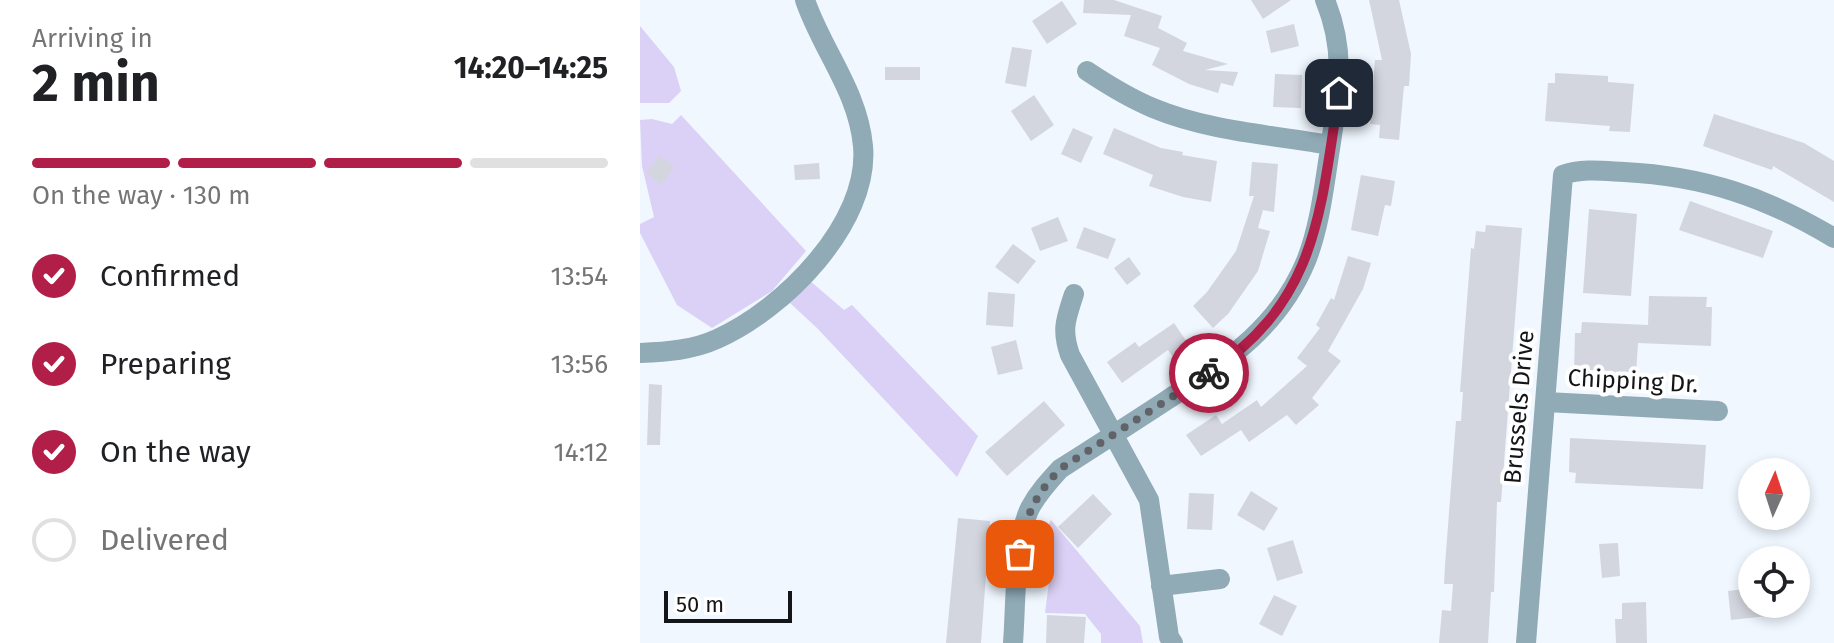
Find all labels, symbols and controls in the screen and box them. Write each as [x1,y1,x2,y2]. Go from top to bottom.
text: Arriving in [32,23,153,54]
text: 14:20–14:25 [454,50,608,86]
text: 2 min [32,52,160,115]
pin [1305,59,1373,127]
icon: home [1317,71,1361,115]
text: On the way · 130 m [32,180,251,211]
icon: check [32,254,76,298]
text: Confirmed [100,258,240,294]
text: 13:54 [551,261,608,292]
street label: Brussels Drive [1498,329,1540,485]
courier [1169,333,1249,413]
icon: check [32,342,76,386]
text: Preparing [100,346,231,382]
text: 13:56 [551,349,608,380]
icon: bike [1187,351,1231,395]
street label: Chipping Dr. [1567,364,1699,398]
icon: check [32,430,76,474]
text: On the way [100,434,251,470]
text: 14:12 [554,437,608,468]
north arrow [1738,458,1810,530]
map controls [1738,458,1810,618]
pin [986,520,1054,588]
text: Delivered [100,522,229,558]
icon: bag [998,532,1042,576]
button: locate [1738,546,1810,618]
scale bar [664,587,792,623]
text: 50 m [676,591,724,618]

